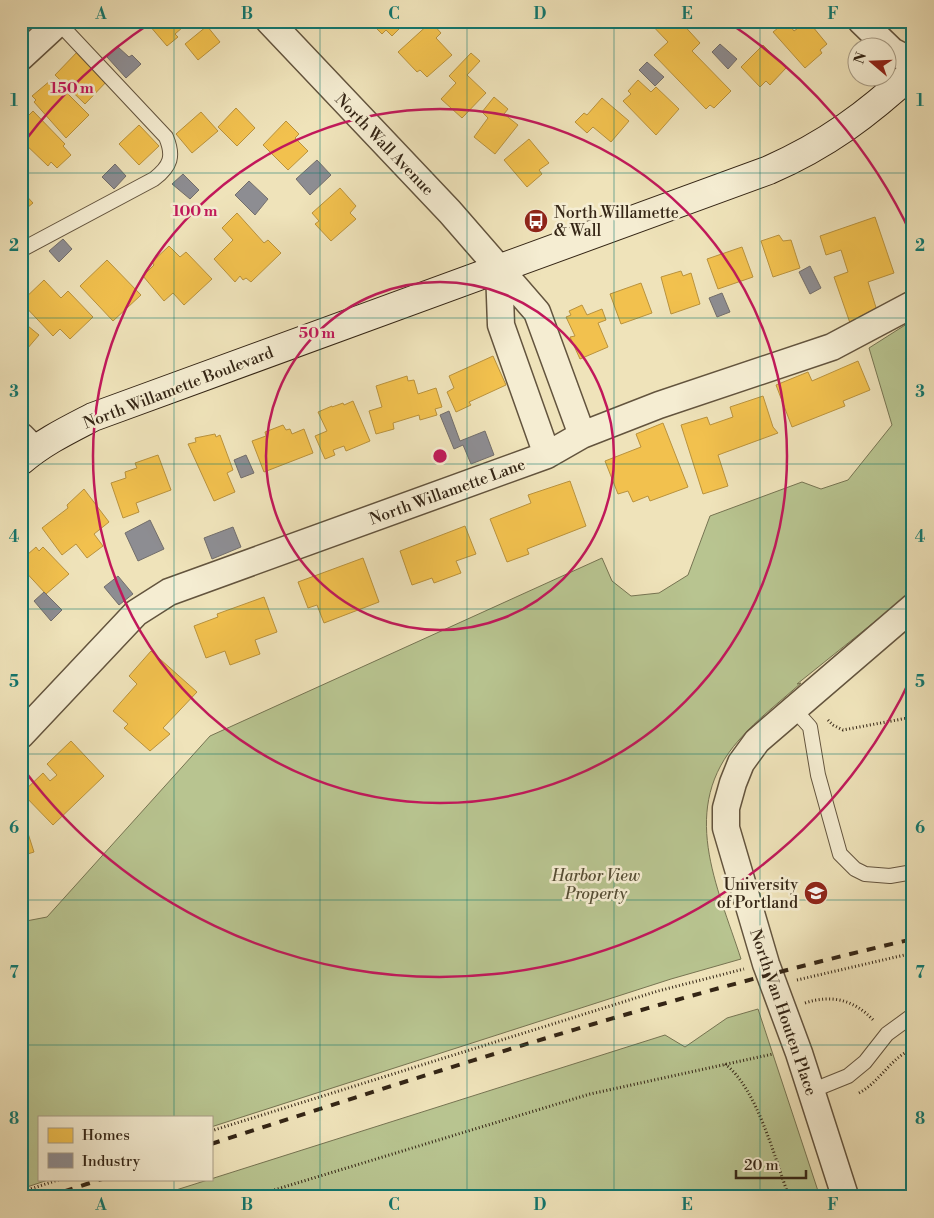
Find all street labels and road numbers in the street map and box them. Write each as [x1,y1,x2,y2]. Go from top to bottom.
street label: North Wall Avenue [331,90,438,200]
street label: North Willamette Boulevard [80,342,276,434]
street label: North Willamette Lane [367,454,528,529]
street label: North Van Houten Place [745,926,821,1098]

